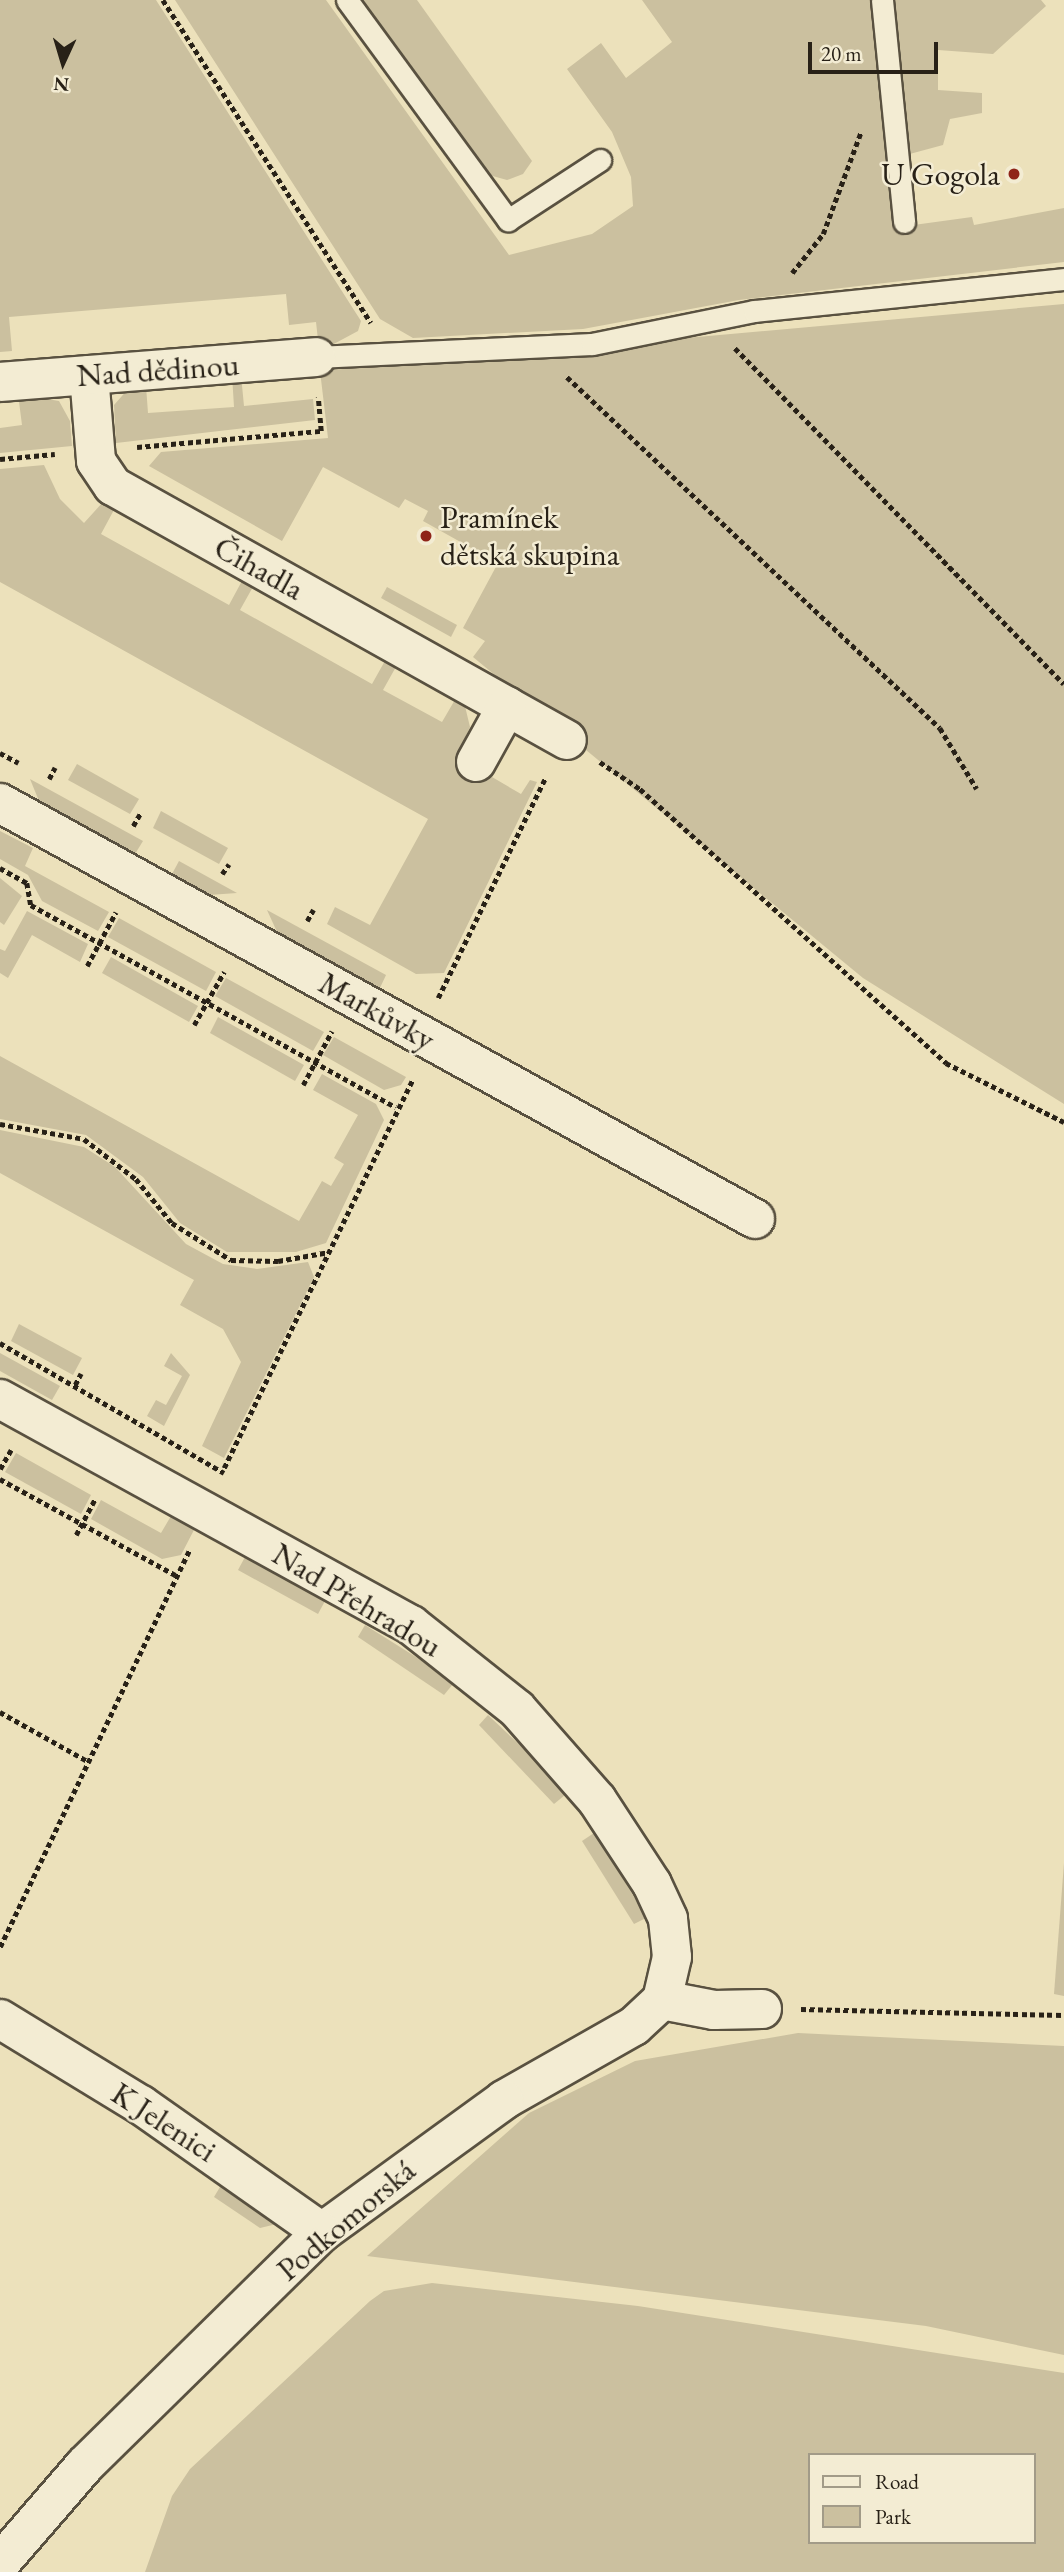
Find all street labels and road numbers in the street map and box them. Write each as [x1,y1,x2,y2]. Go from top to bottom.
street label: Nad dědinou [76,345,240,395]
street label: Čihadla [208,528,310,608]
street label: Markůvky [312,964,442,1058]
street label: Nad Přehradou [266,1535,448,1665]
street label: K Jelenici [104,2074,224,2170]
street label: Podkomorská [269,2151,423,2289]

